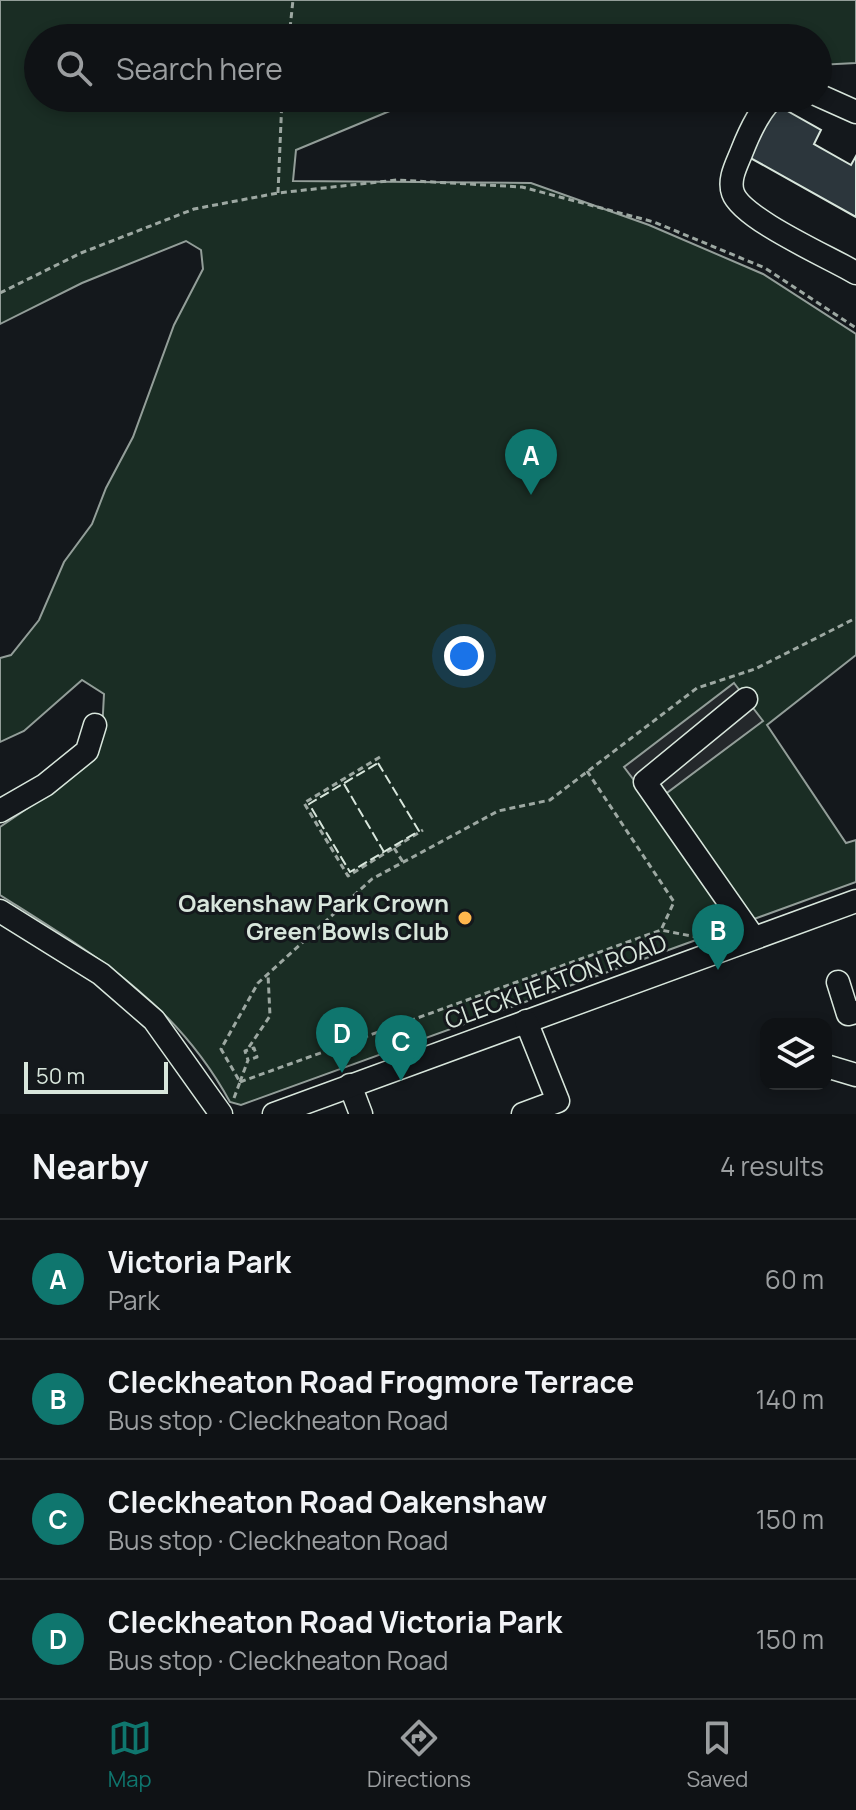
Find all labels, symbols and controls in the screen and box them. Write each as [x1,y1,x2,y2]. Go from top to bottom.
search box [24,24,832,112]
icon: search [52,46,96,90]
text: Search here [116,48,283,89]
pin: A [505,429,557,495]
your location [444,636,484,676]
place label: Oakenshaw Park Crown Green Bowls Club [178,886,449,947]
pin: B [692,904,744,970]
marker: Oakenshaw Park Crown Green Bowls Club [456,909,474,927]
street label: CLECKHEATON ROAD [440,925,671,1036]
pin: D [316,1007,368,1073]
pin: C [375,1015,427,1081]
map controls [760,1018,832,1090]
button: layers [760,1018,832,1090]
scale bar [24,1058,168,1094]
text: 50 m [36,1061,85,1091]
text: Nearby [32,1143,148,1189]
text: 4 results [720,1148,824,1184]
text: Victoria Park [108,1241,291,1282]
text: A [49,1261,67,1297]
text: 60 m [765,1261,824,1297]
text: Park [108,1282,160,1318]
text: Cleckheaton Road Frogmore Terrace [108,1361,634,1402]
text: B [50,1381,66,1417]
text: 140 m [755,1381,824,1417]
text: Bus stop · Cleckheaton Road [108,1402,448,1438]
text: Cleckheaton Road Oakenshaw [108,1481,547,1522]
text: C [48,1501,68,1537]
text: 150 m [756,1501,824,1537]
text: Bus stop · Cleckheaton Road [108,1522,448,1558]
text: Cleckheaton Road Victoria Park [108,1601,562,1642]
text: D [49,1621,67,1657]
text: 150 m [756,1621,824,1657]
text: Bus stop · Cleckheaton Road [108,1642,448,1678]
tab: Map [108,1716,152,1794]
tab: Directions [367,1716,471,1794]
tab: Saved [686,1716,748,1794]

